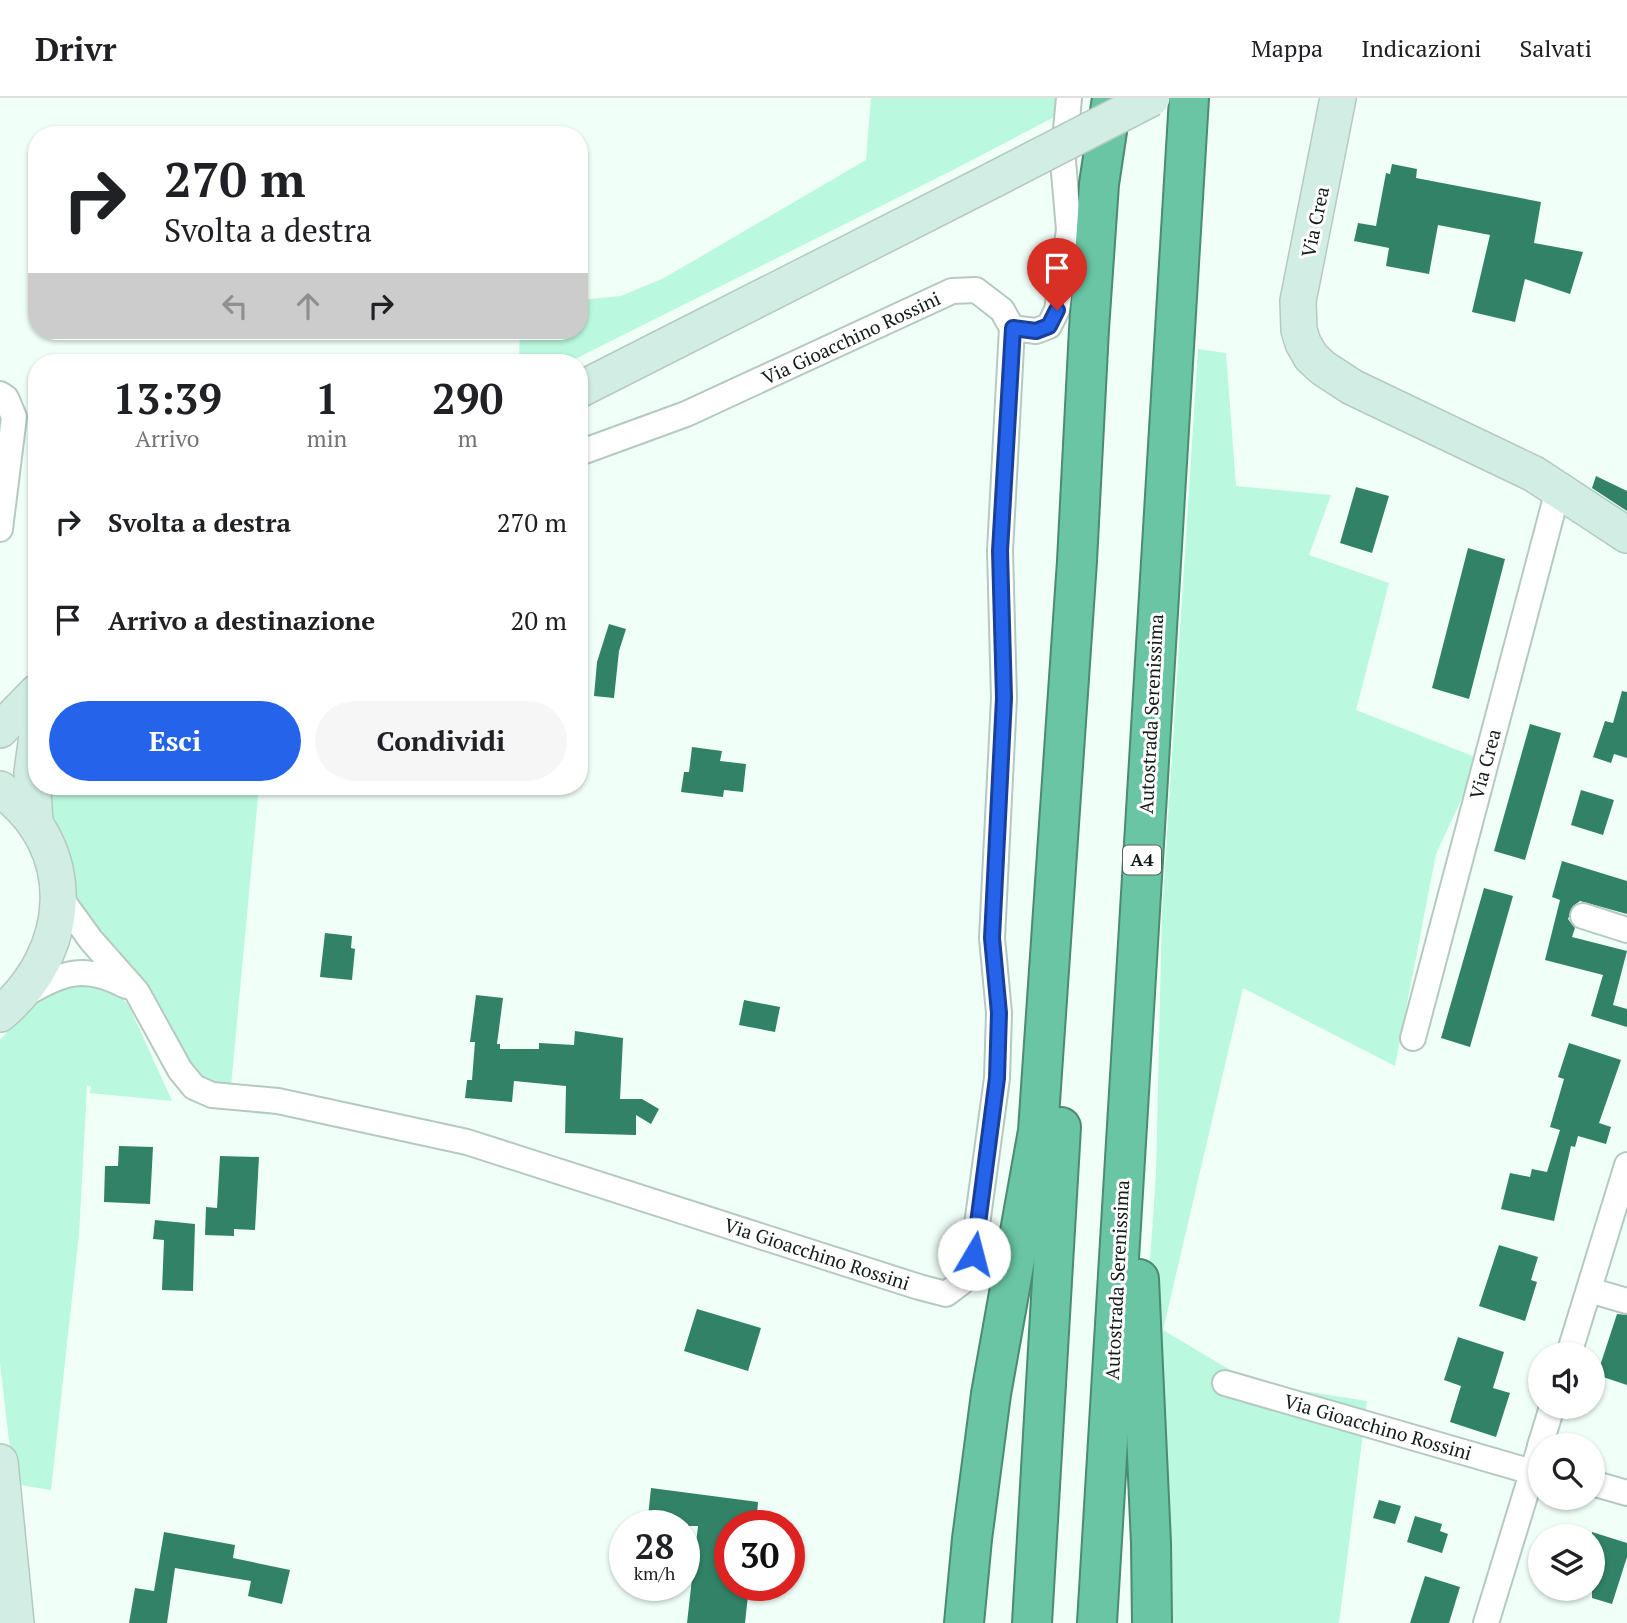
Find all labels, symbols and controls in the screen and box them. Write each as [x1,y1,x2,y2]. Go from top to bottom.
text: Drivr [35,27,116,70]
text: Mappa [1251,32,1323,64]
text: Indicazioni [1361,32,1481,64]
text: Salvati [1519,32,1592,64]
text: 270 m [164,146,306,211]
icon: right [49,154,140,245]
street label: Via Crea [1295,184,1334,260]
text: Svolta a destra [164,209,372,251]
pin [1027,238,1087,310]
icon: arrive [1038,249,1076,287]
street label: Via Gioacchino Rossini [758,285,944,390]
icon: left [216,287,254,325]
icon: ahead [289,287,327,325]
icon: right [362,287,400,325]
text: 13:39 [113,370,222,426]
text: 1 [315,370,339,426]
text: 290 [432,370,503,426]
text: Arrivo [135,423,200,454]
text: min [307,423,347,454]
text: m [458,423,478,454]
icon: right [49,503,87,541]
text: Svolta a destra [108,505,291,539]
text: 270 m [497,505,567,539]
icon: arrive [49,601,87,639]
text: Arrivo a destinazione [108,603,375,637]
text: 20 m [511,603,567,637]
street label: Autostrada Serenissima [1133,613,1168,815]
button: Esci [49,701,301,781]
button: Condividi [315,701,567,781]
street label: Via Crea [1463,726,1506,802]
road number: A4 [1123,846,1161,874]
street label: Autostrada Serenissima [1099,1179,1134,1381]
street label: Via Gioacchino Rossini [721,1212,913,1295]
position arrow [937,1217,1011,1291]
map controls [1528,1342,1605,1601]
button: sound [1528,1342,1605,1419]
street label: Via Gioacchino Rossini [1281,1388,1475,1465]
button: search [1528,1433,1605,1510]
speed limit sign: 30 [714,1510,805,1601]
text: 28 [635,1523,674,1569]
button: layers [1528,1524,1605,1601]
text: km/h [634,1561,675,1585]

